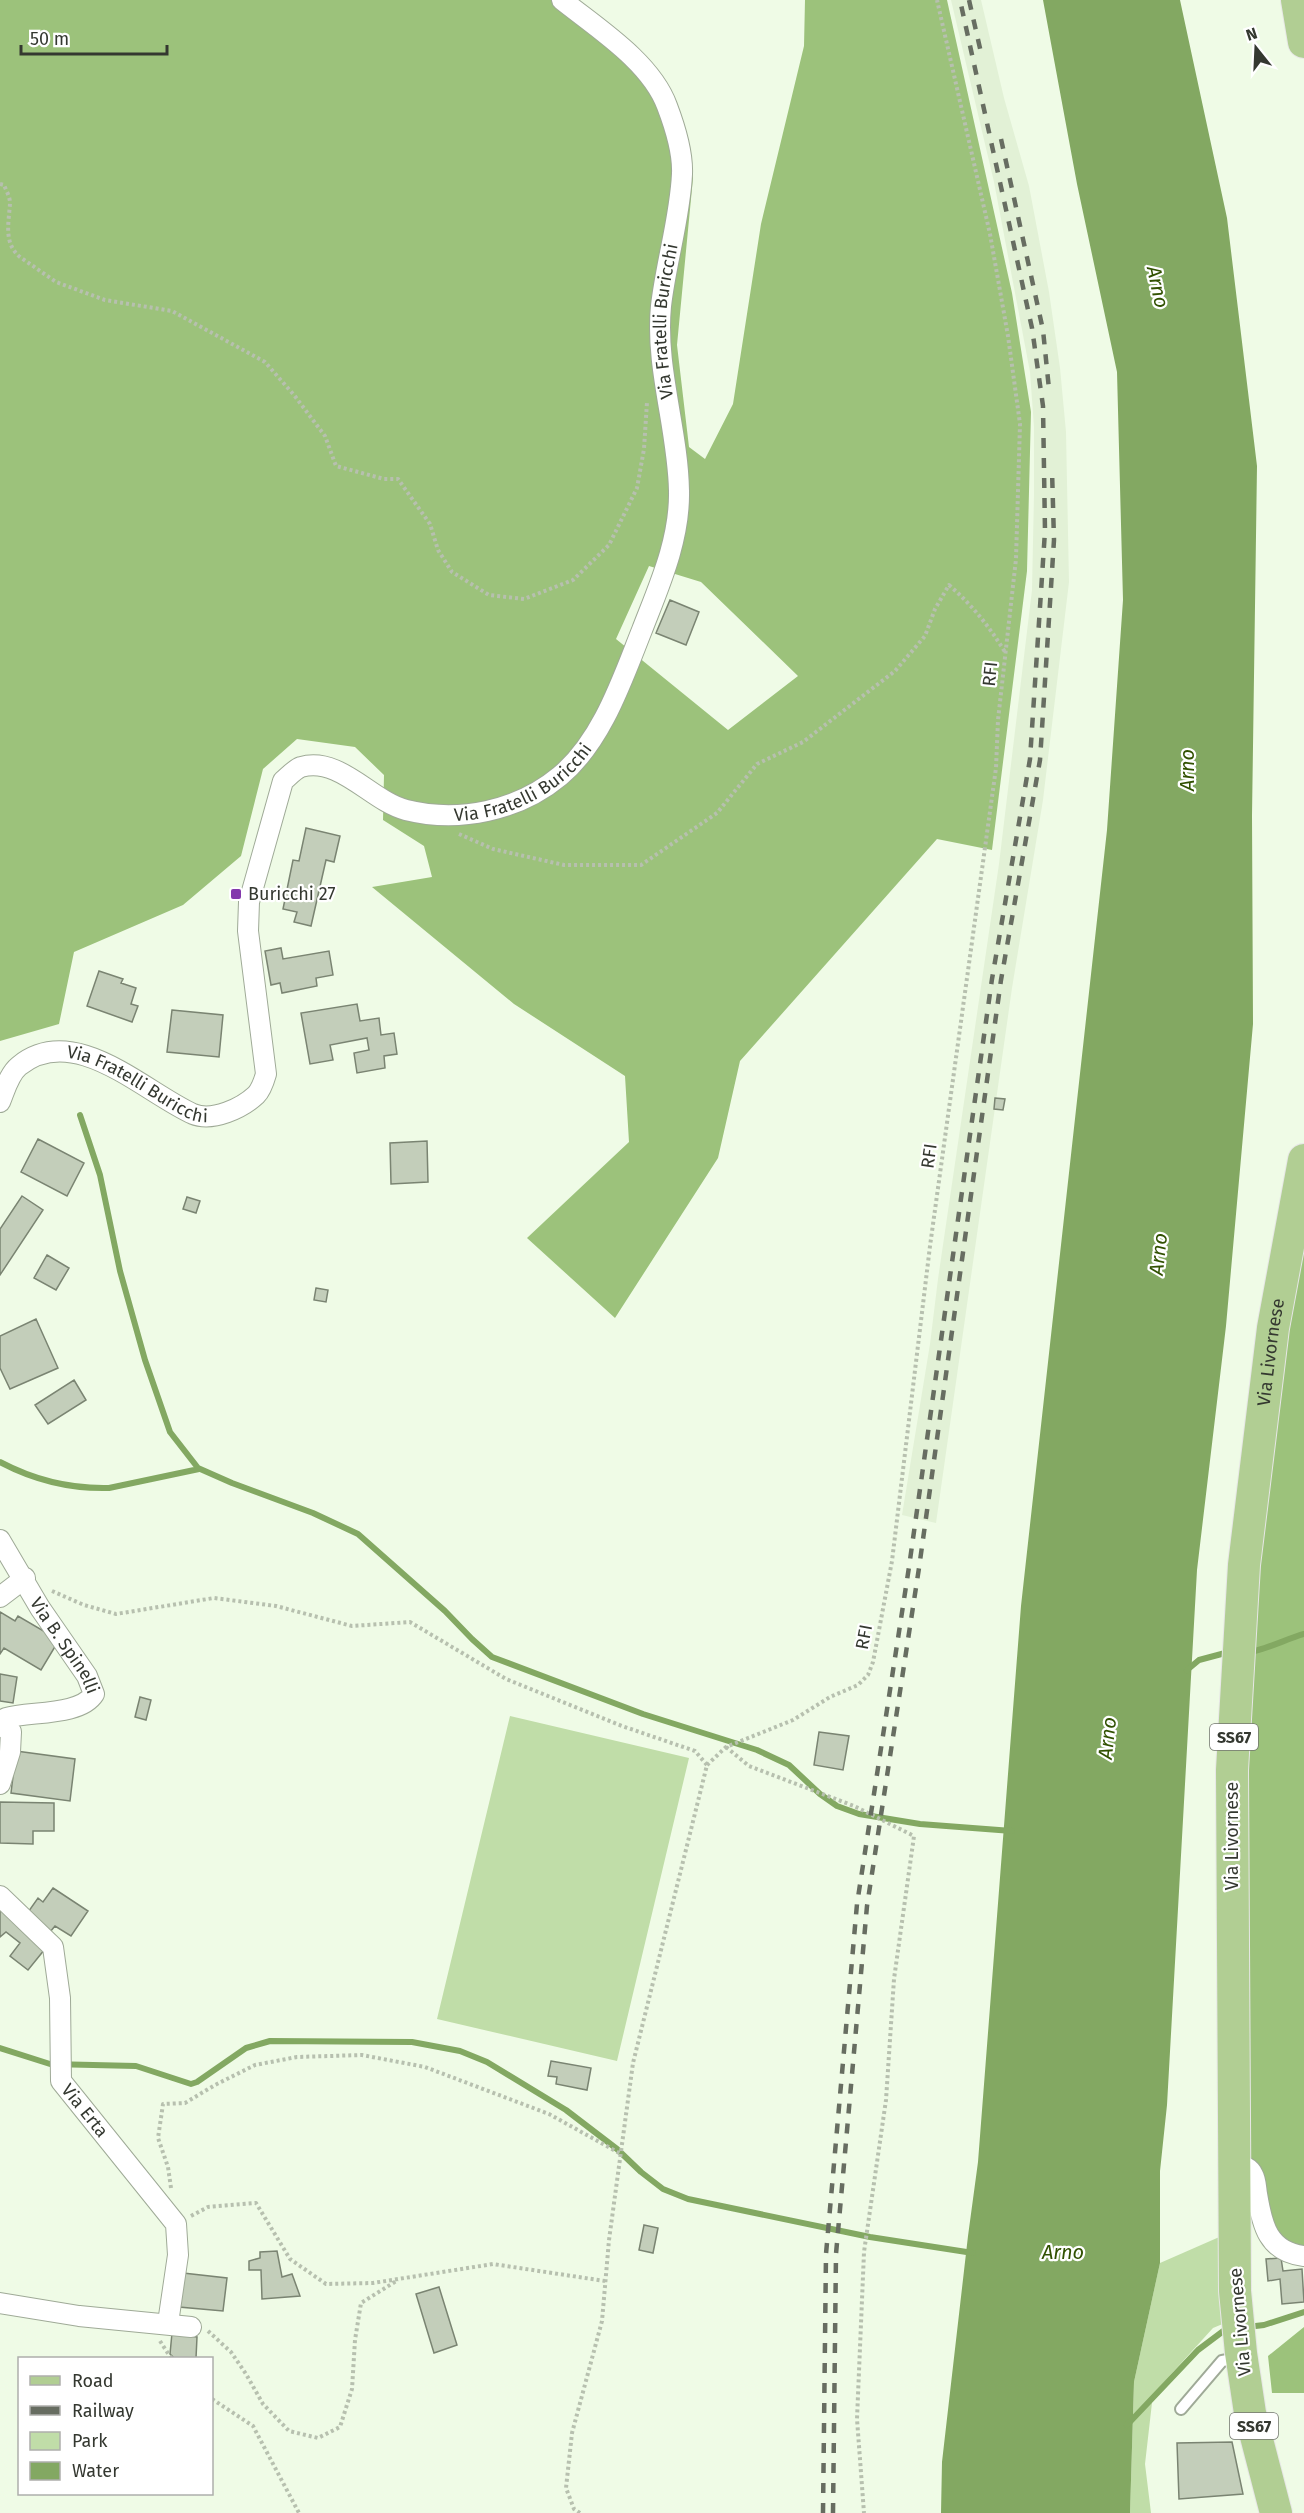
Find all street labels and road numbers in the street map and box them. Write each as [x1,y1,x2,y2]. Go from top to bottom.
street label: Via Fratelli Buricchi [649,242,683,401]
street label: RFI [978,660,1002,688]
street label: Via Fratelli Buricchi [453,739,597,826]
street label: Via Fratelli Buricchi [65,1041,208,1127]
street label: RFI [916,1142,942,1170]
street label: Via Livornese [1253,1297,1289,1407]
street label: Via B. Spinelli [25,1593,104,1697]
street label: RFI [851,1623,877,1651]
road number: SS67 [1210,1724,1258,1750]
street label: Via Livornese [1221,1782,1243,1890]
street label: Via Erta [57,2079,113,2142]
street label: Via Livornese [1224,2267,1256,2377]
road number: SS67 [1230,2413,1278,2439]

